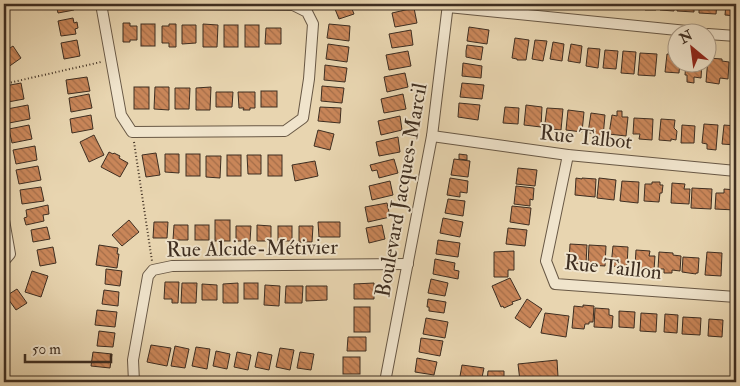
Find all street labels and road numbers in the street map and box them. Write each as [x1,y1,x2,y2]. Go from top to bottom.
street label: Boulevard Jacques-Marcil [369,80,434,299]
street label: Rue Talbot [538,119,634,156]
street label: Rue Alcide-Métivier [166,234,338,263]
street label: Rue Taillon [563,249,663,286]

